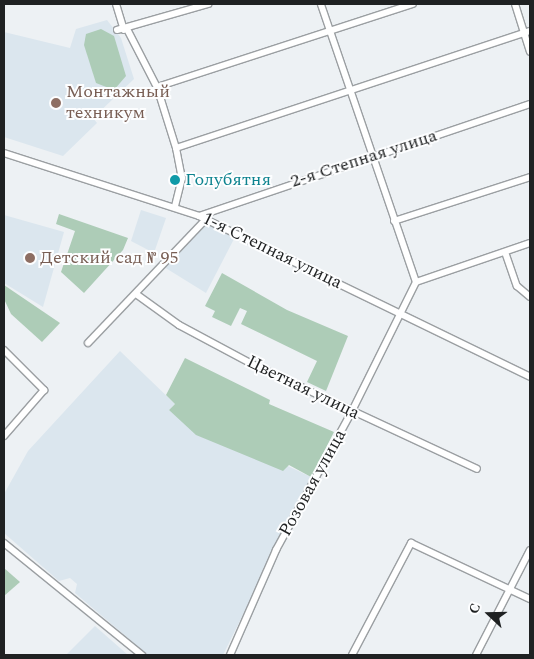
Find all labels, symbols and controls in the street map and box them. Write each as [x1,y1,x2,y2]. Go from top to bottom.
place label: Монтажный техникум [66,82,170,125]
marker: Монтажный техникум [50,97,62,109]
street label: 2-я Степная улица [288,125,440,193]
place label: Голубятня [185,169,271,191]
marker: Голубятня [169,174,181,186]
street label: 1-я Степная улица [199,208,345,294]
place label: Детский сад № 95 [40,247,179,269]
marker: Детский сад № 95 [24,252,36,264]
street label: Цветная улица [243,351,363,425]
street label: Розовая улица [275,426,351,540]
north arrow [464,589,514,639]
text: С [463,600,486,617]

